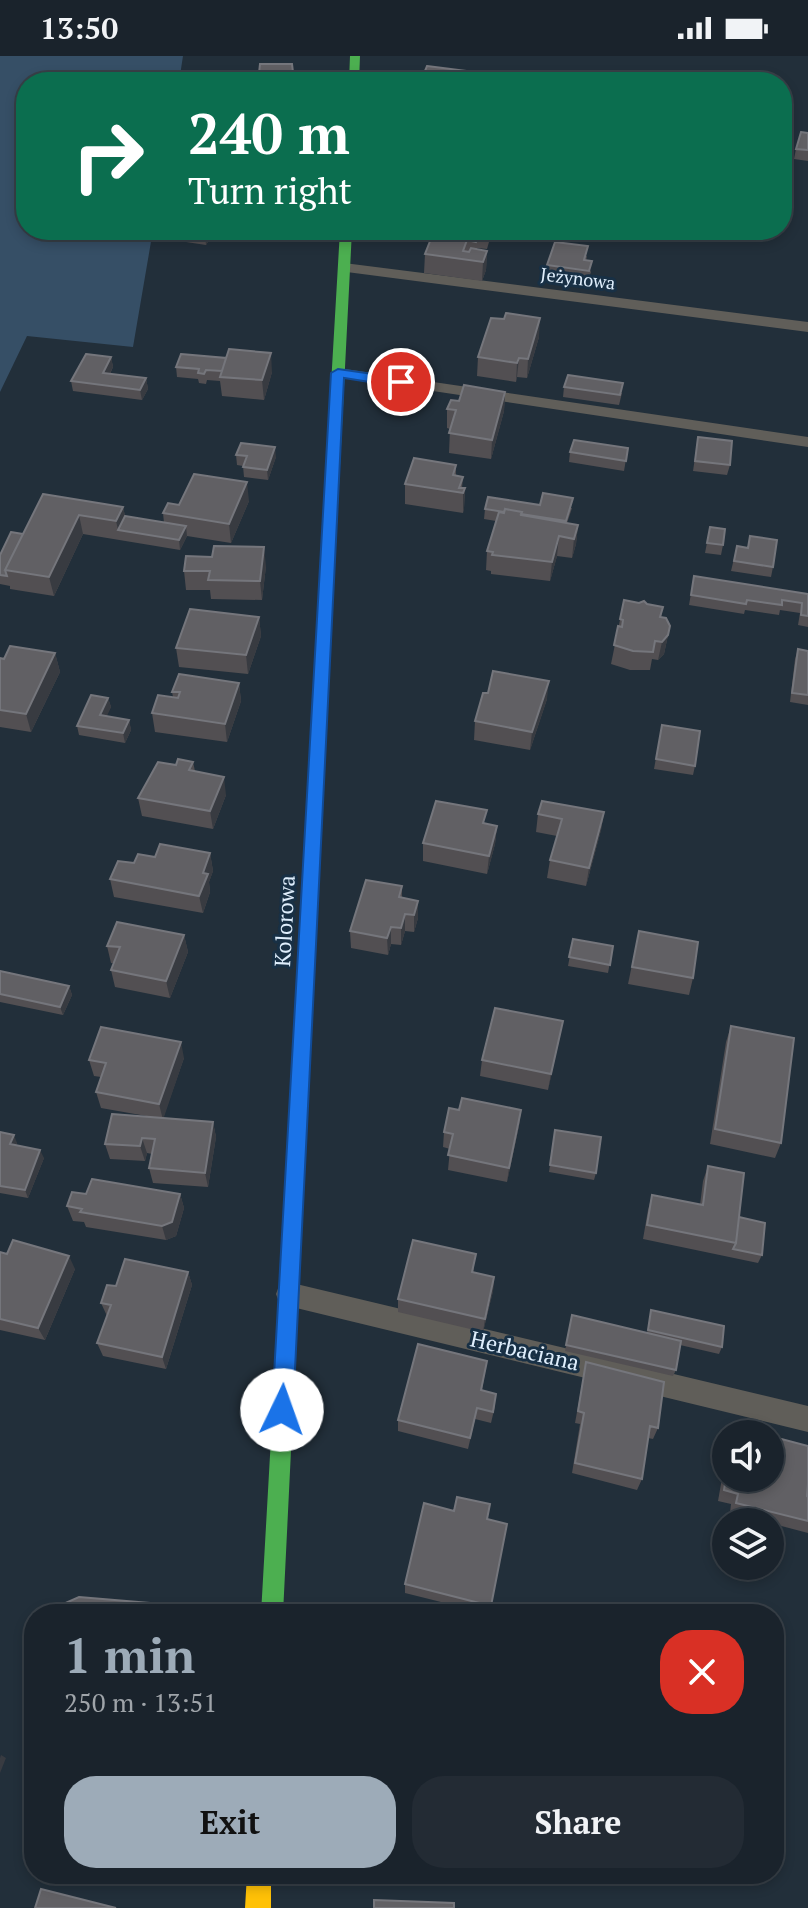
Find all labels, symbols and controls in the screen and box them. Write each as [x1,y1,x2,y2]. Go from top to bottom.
text: 13:50 [40,8,118,48]
text: 240 m [188,96,350,170]
icon: right [56,104,160,208]
text: Turn right [188,167,352,214]
street label: Jeżynowa [539,262,617,294]
pin [367,348,435,416]
icon: arrive [379,360,423,404]
street label: Kolorowa [267,875,301,967]
street label: Herbaciana [468,1323,582,1377]
position arrow [240,1368,324,1452]
map controls [712,1420,784,1580]
button: sound [712,1420,784,1492]
button: layers [712,1508,784,1580]
text: 1 min [64,1623,195,1687]
button: close [660,1630,744,1714]
text: 250 m · 13:51 [64,1685,217,1719]
button: Exit [64,1776,396,1868]
button: Share [412,1776,744,1868]

